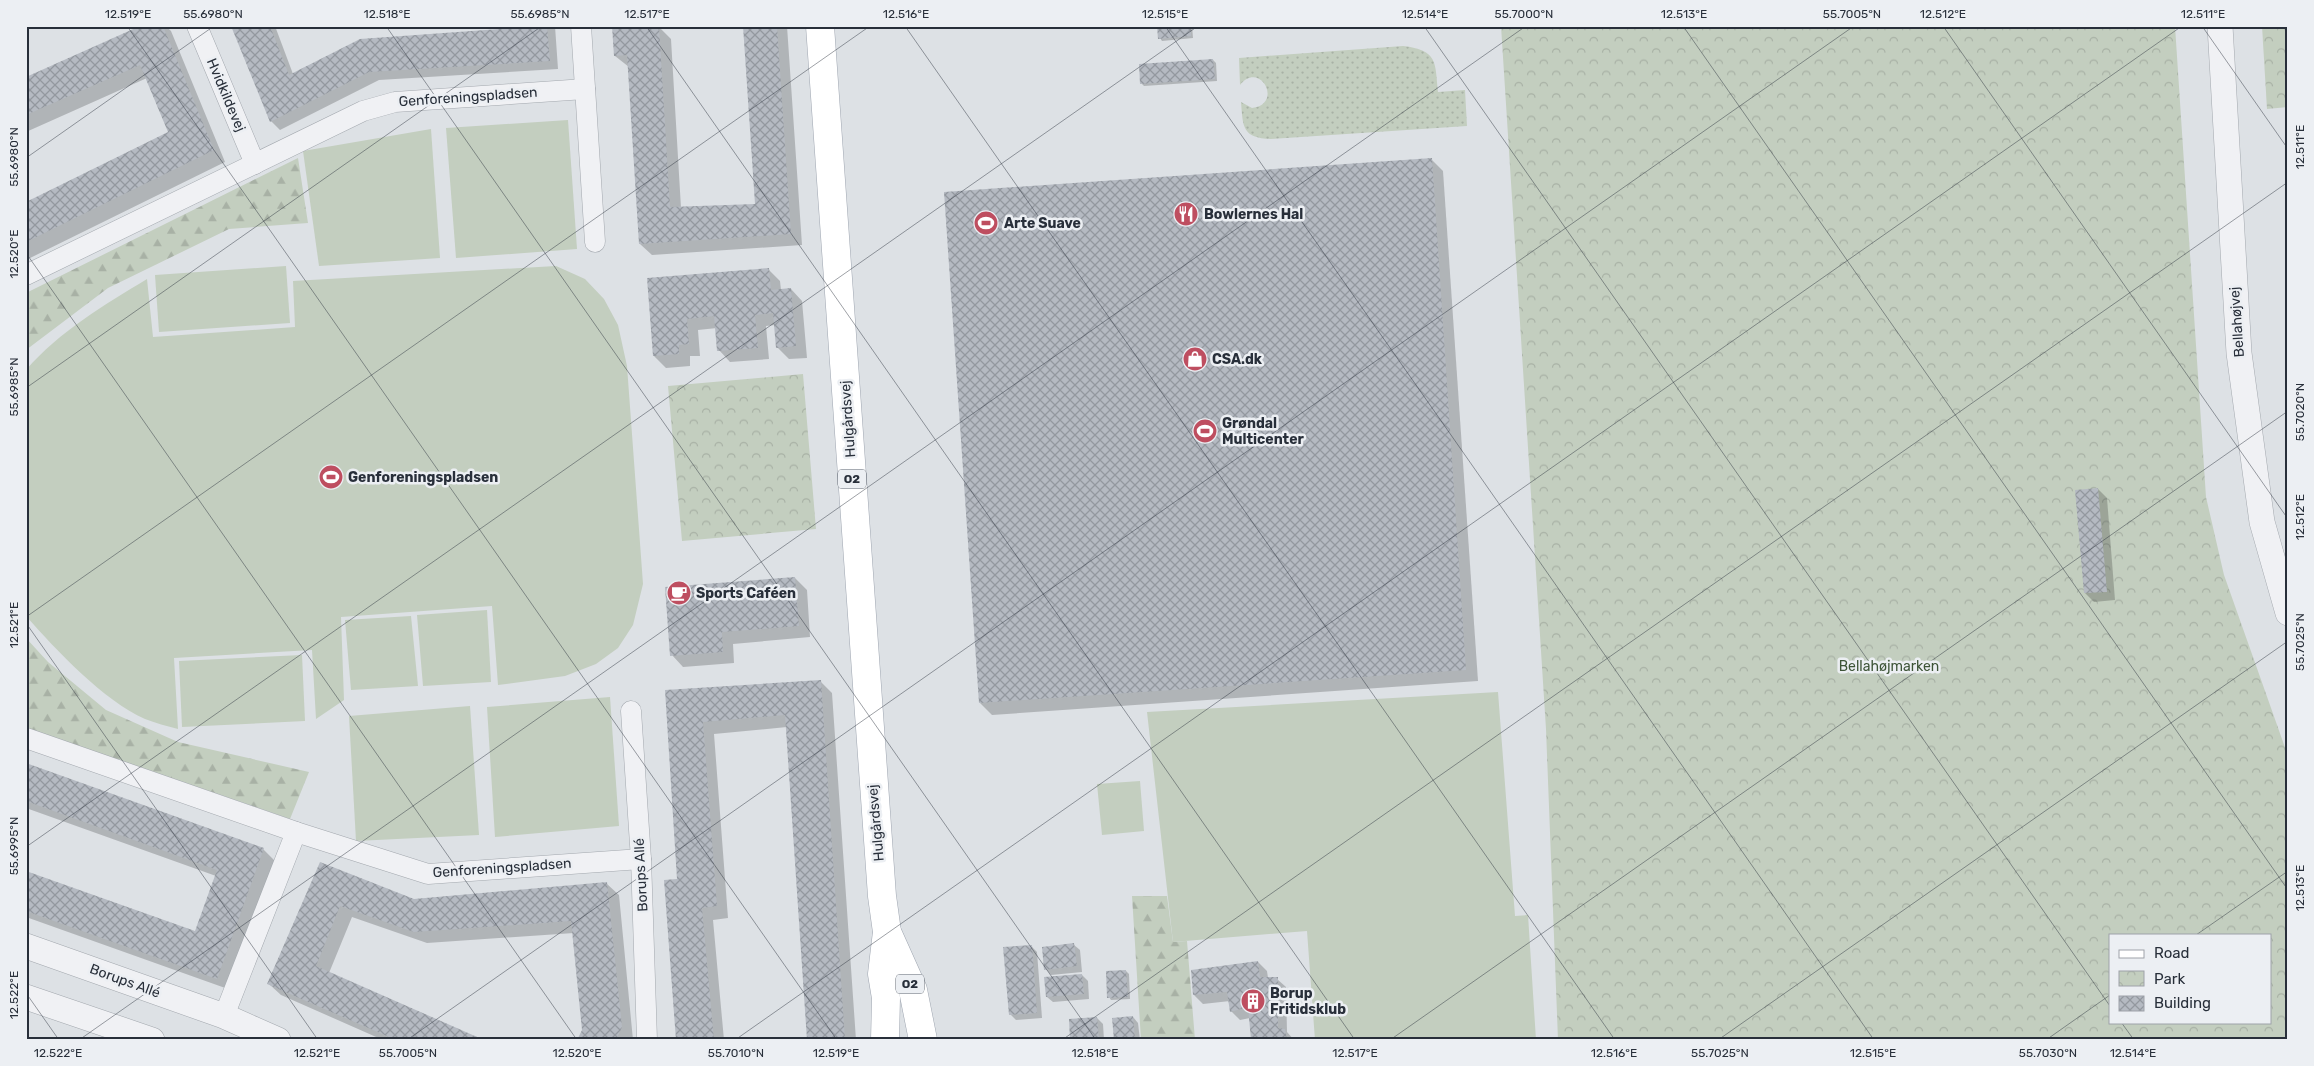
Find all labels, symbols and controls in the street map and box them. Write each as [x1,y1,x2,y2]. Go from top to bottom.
text: 12.519°E [105,7,151,21]
text: 55.6980°N [183,7,243,21]
text: 12.518°E [364,7,410,21]
text: 55.6985°N [510,7,570,21]
text: 12.517°E [624,7,670,21]
text: 12.516°E [883,7,929,21]
text: 12.515°E [1142,7,1188,21]
text: 12.514°E [1402,7,1448,21]
text: 55.7000°N [1495,7,1553,21]
text: 12.513°E [1661,7,1707,21]
text: 55.7005°N [1823,7,1881,21]
text: 12.512°E [1920,7,1966,21]
text: 12.511°E [2181,7,2225,21]
street label: Hvidkildevej [203,56,249,134]
street label: Genforeningspladsen [398,84,538,110]
text: 12.511°E [2293,125,2307,169]
text: 55.6980°N [7,127,21,187]
restaurant icon: Bowlernes Hal [1173,201,1199,227]
place label: Bowlernes Hal [1204,206,1303,223]
sports icon: Arte Suave [973,210,999,236]
place label: Arte Suave [1004,215,1081,232]
text: 12.520°E [7,230,21,278]
street label: Bellahøjvej [2226,286,2248,358]
shop icon: CSA.dk [1182,346,1208,372]
place label: CSA.dk [1212,351,1263,368]
text: 55.6985°N [7,357,21,417]
street label: Hulgårdsvej [837,380,859,458]
text: 55.7020°N [2293,383,2307,441]
place label: Grøndal Multicenter [1222,415,1304,448]
sports icon: Grøndal Multicenter [1192,418,1218,444]
sports icon: Genforeningspladsen [318,464,344,490]
place label: Genforeningspladsen [348,469,498,486]
road number: O2 [838,469,866,488]
text: 12.512°E [2293,494,2307,540]
cafe icon: Sports Caféen [666,580,692,606]
place label: Sports Caféen [696,585,796,602]
text: 12.521°E [7,602,21,648]
text: 55.7025°N [2293,613,2307,671]
park label: Bellahøjmarken [1839,658,1939,675]
street label: Hulgårdsvej [864,784,888,862]
text: 55.6995°N [7,817,21,875]
street label: Borups Allé [631,838,651,912]
street label: Genforeningspladsen [432,855,572,881]
text: 12.513°E [2293,865,2307,911]
legend [2109,934,2272,1024]
text: Road [2154,944,2190,962]
street label: Borups Allé [87,960,163,1002]
text: Park [2154,970,2185,988]
text: 12.522°E [7,971,21,1019]
road number: O2 [896,974,924,994]
place label: Borup Fritidsklub [1270,985,1346,1018]
building icon: Borup Fritidsklub [1240,988,1266,1014]
text: Building [2154,994,2211,1012]
text: 12.522°E [34,1046,82,1060]
text: 12.521°E [294,1046,340,1060]
text: 55.7005°N [379,1046,437,1060]
text: 12.520°E [553,1046,601,1060]
text: 55.7010°N [708,1046,764,1060]
text: 12.519°E [813,1046,859,1060]
text: 12.518°E [1072,1046,1118,1060]
text: 12.517°E [1332,1046,1378,1060]
text: 12.516°E [1591,1046,1637,1060]
text: 55.7025°N [1691,1046,1749,1060]
text: 12.515°E [1850,1046,1896,1060]
text: 55.7030°N [2019,1046,2077,1060]
text: 12.514°E [2110,1046,2156,1060]

